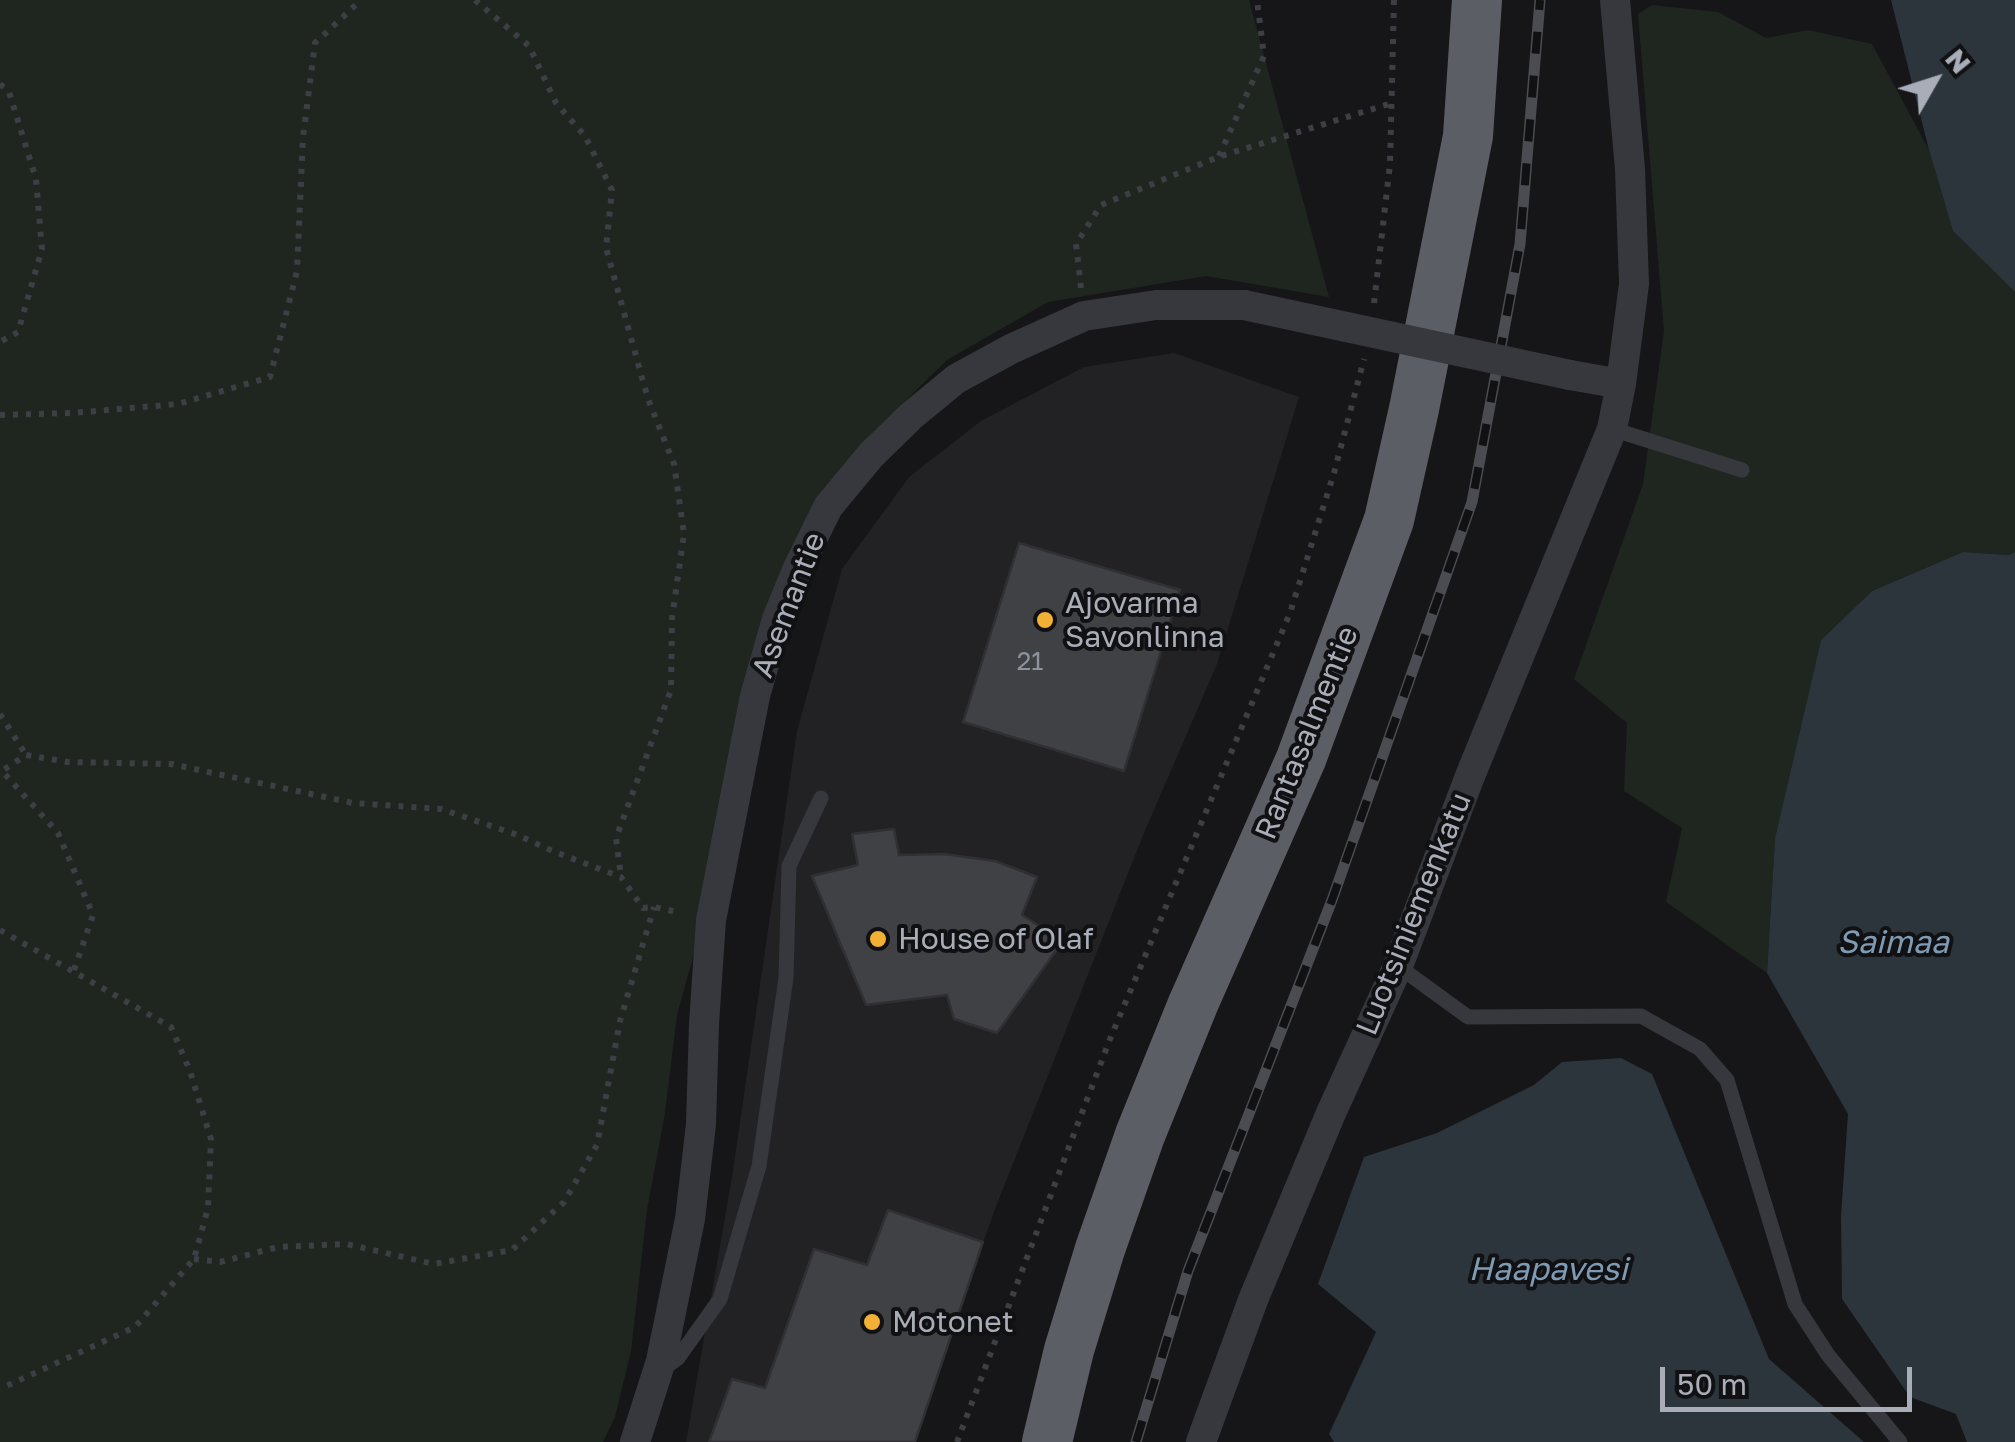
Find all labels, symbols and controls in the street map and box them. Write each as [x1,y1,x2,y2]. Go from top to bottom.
north arrow [1885,30,1985,130]
text: N [1939,42,1978,79]
street label: Asemantie [745,527,833,683]
place label: Ajovarma Savonlinna [1065,585,1225,656]
marker: Ajovarma Savonlinna [1034,609,1056,631]
street label: Rantasalmentie [1248,621,1366,845]
house number: 21 [1017,647,1043,677]
street label: Luotsiniemenkatu [1349,787,1479,1041]
place label: House of Olaf [898,921,1094,957]
water label: Saimaa [1837,924,1949,962]
marker: House of Olaf [867,928,889,950]
water label: Haapavesi [1469,1251,1627,1289]
place label: Motonet [892,1304,1014,1340]
marker: Motonet [861,1311,883,1333]
scale bar [1665,1347,1918,1409]
text: 50 m [1677,1366,1747,1402]

